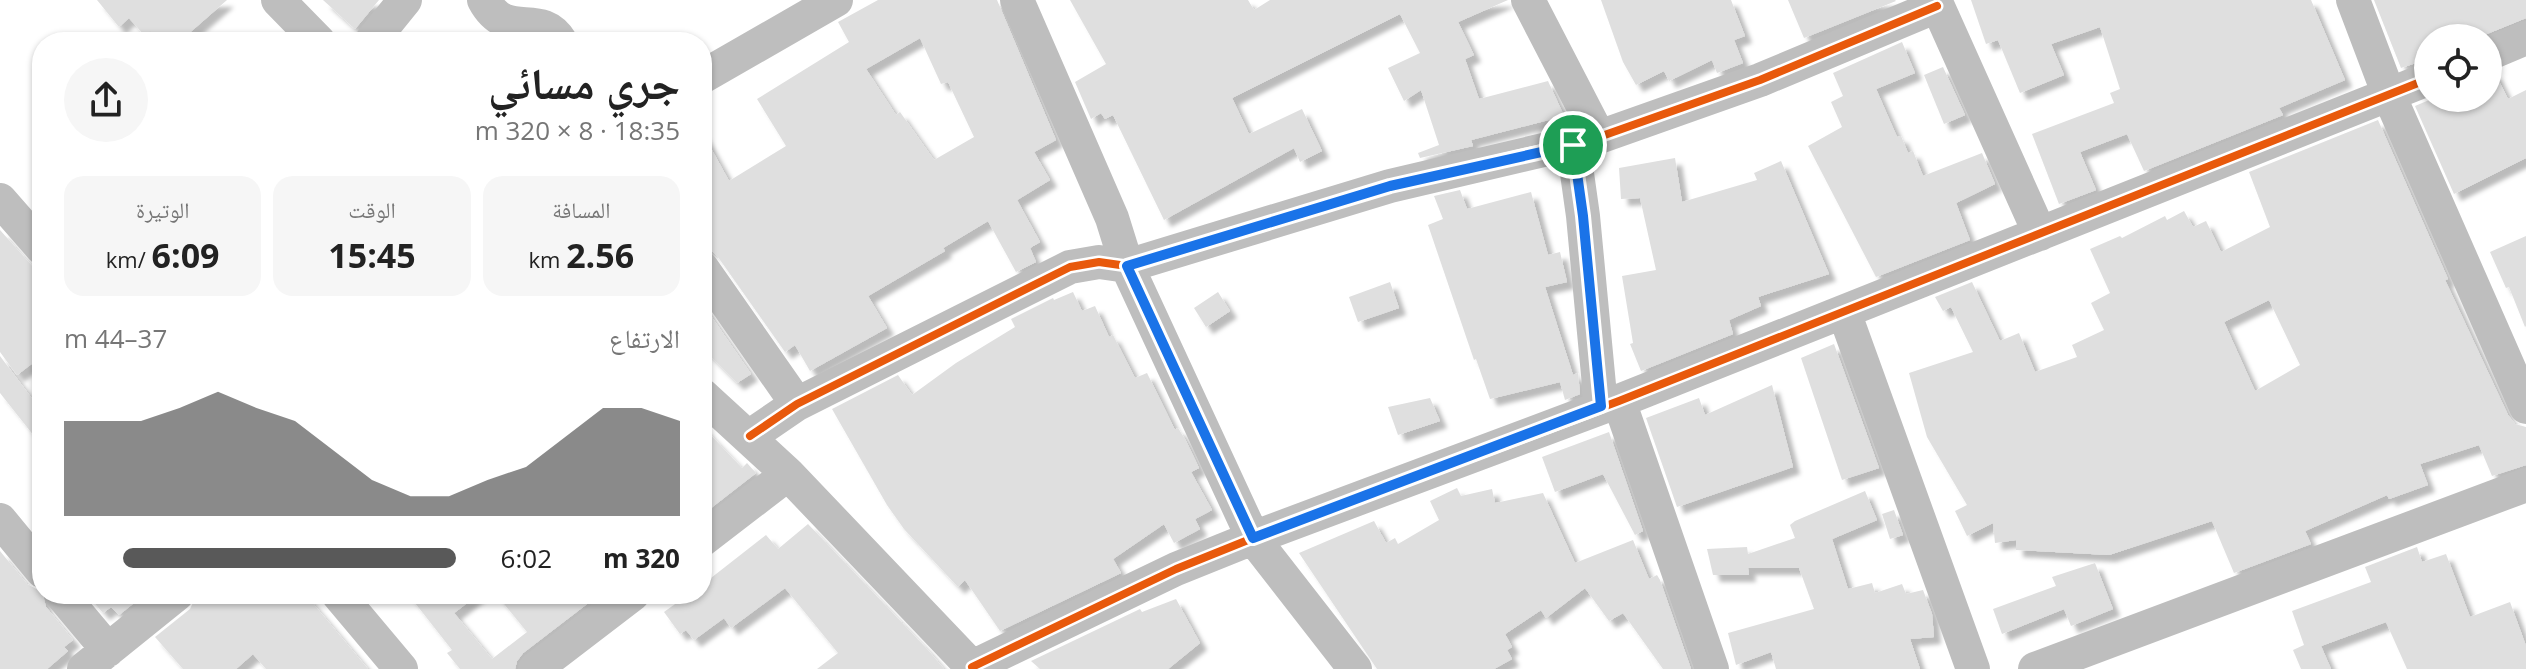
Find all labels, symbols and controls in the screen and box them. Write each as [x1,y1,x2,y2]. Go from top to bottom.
map controls [2414,24,2502,112]
button: locate [2414,24,2502,112]
text: جري مسائي [488,52,680,112]
button: share [64,58,148,142]
pin [1539,111,1607,179]
text: 18:35 · 8 × 320 m [475,112,680,148]
icon: arrive [1551,123,1595,167]
text: الوتيرة [136,194,189,224]
text: الوقت [348,194,396,224]
text: المسافة [552,194,611,224]
text: 6:09 [152,232,220,278]
text: 15:45 [328,232,416,278]
text: 2.56 [566,232,634,278]
text: /km [106,244,152,274]
text: km [528,244,566,274]
text: 37–44 m [64,320,167,356]
text: الارتفاع [609,320,680,356]
text: 6:02 [501,540,552,576]
text: 320 m [603,540,680,576]

